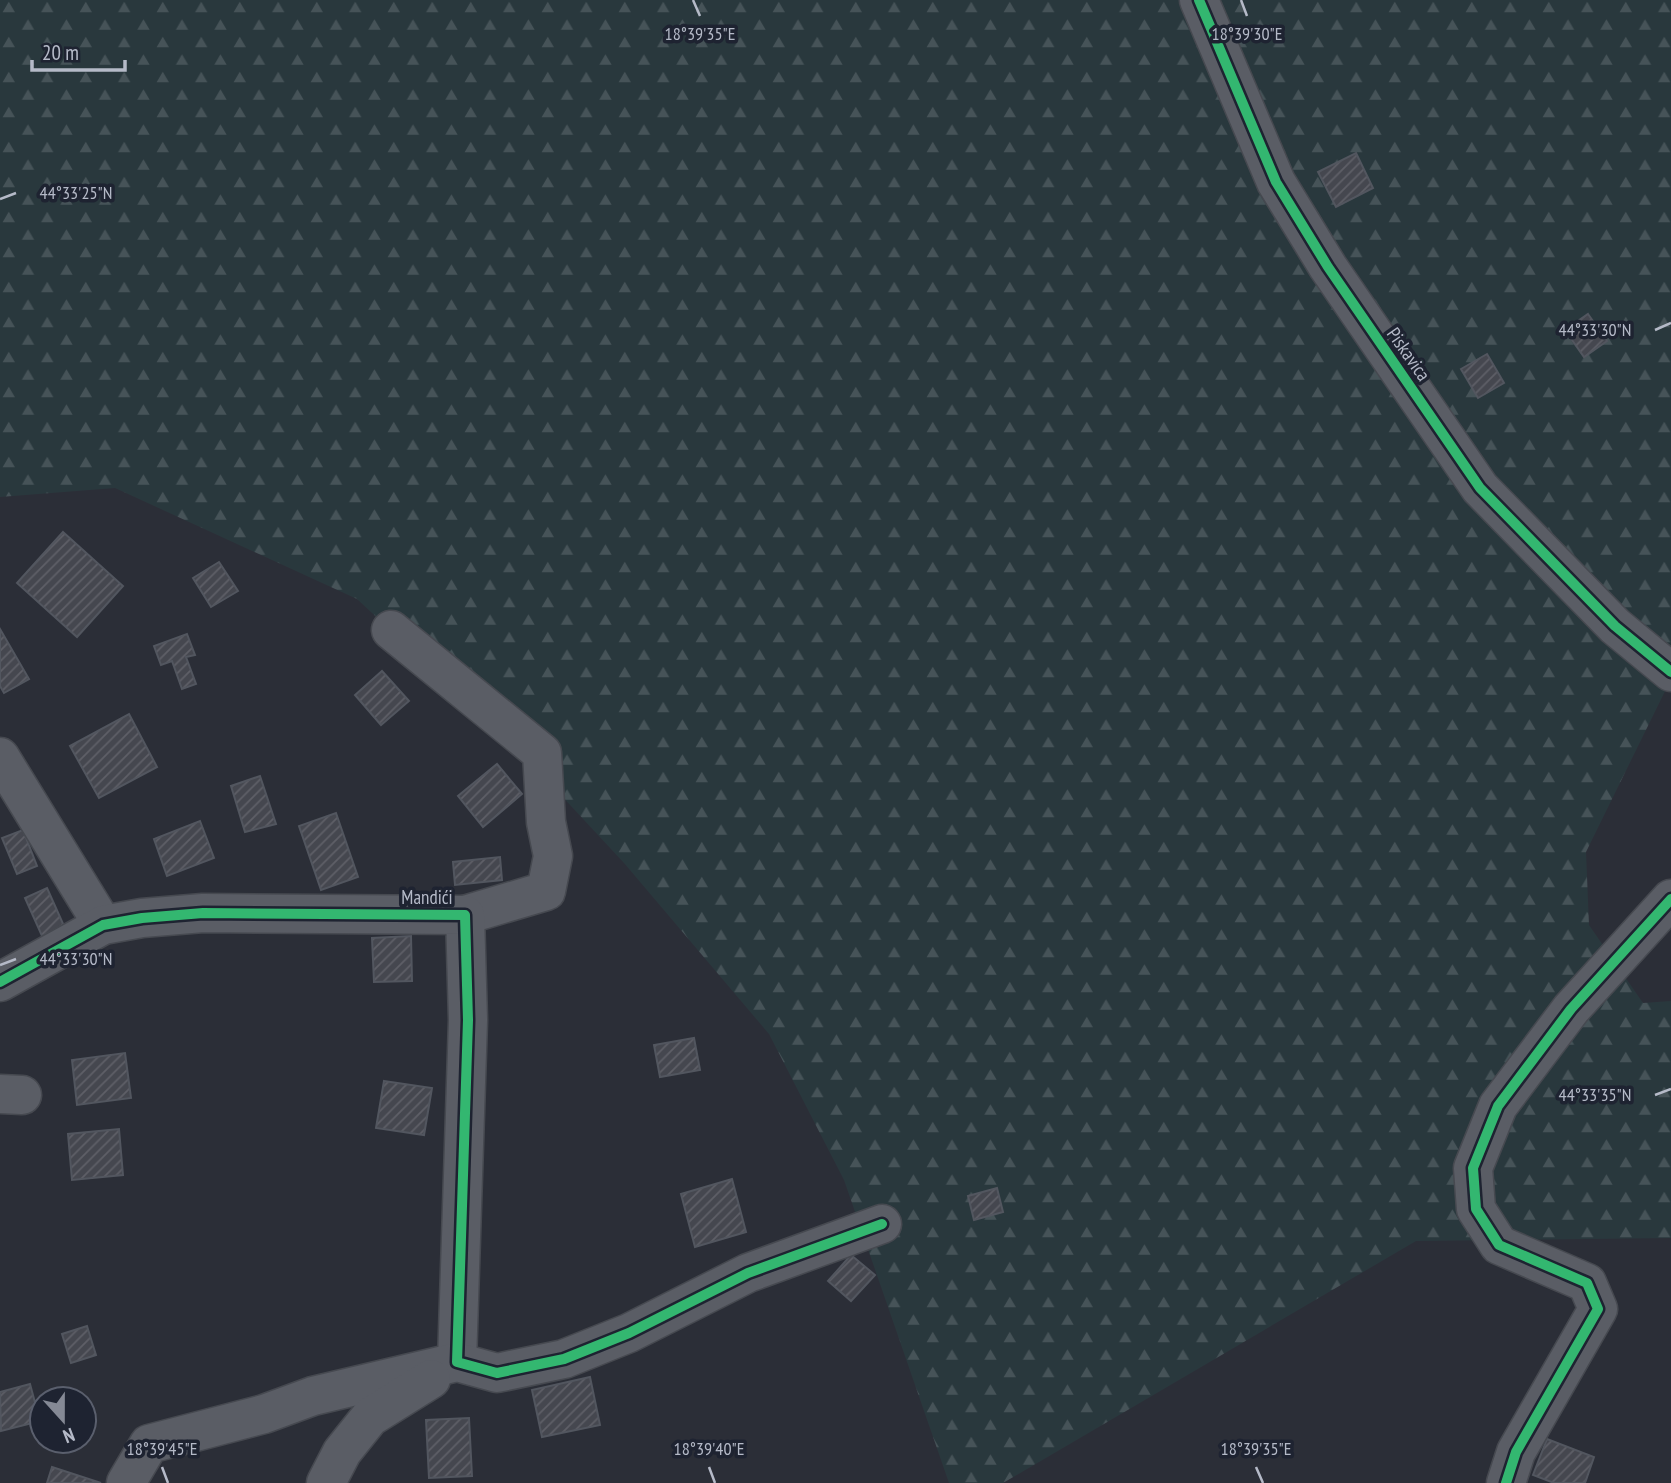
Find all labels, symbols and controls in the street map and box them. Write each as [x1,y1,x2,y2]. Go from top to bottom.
text: 18°39'35"E [665,22,735,45]
text: 18°39'30"E [1212,22,1282,45]
scale bar [32,28,124,72]
text: 20 m [42,39,79,66]
text: 44°33'25"N [40,181,112,204]
text: 44°33'30"N [1559,318,1631,341]
street label: Piskavica [1382,323,1436,385]
street label: Mandići [401,885,453,909]
text: 44°33'30"N [40,947,112,970]
text: 44°33'35"N [1559,1083,1631,1106]
north arrow [28,1385,98,1455]
text: N [60,1423,78,1449]
text: 18°39'45"E [127,1437,197,1460]
text: 18°39'40"E [674,1437,744,1460]
text: 18°39'35"E [1221,1437,1291,1460]

